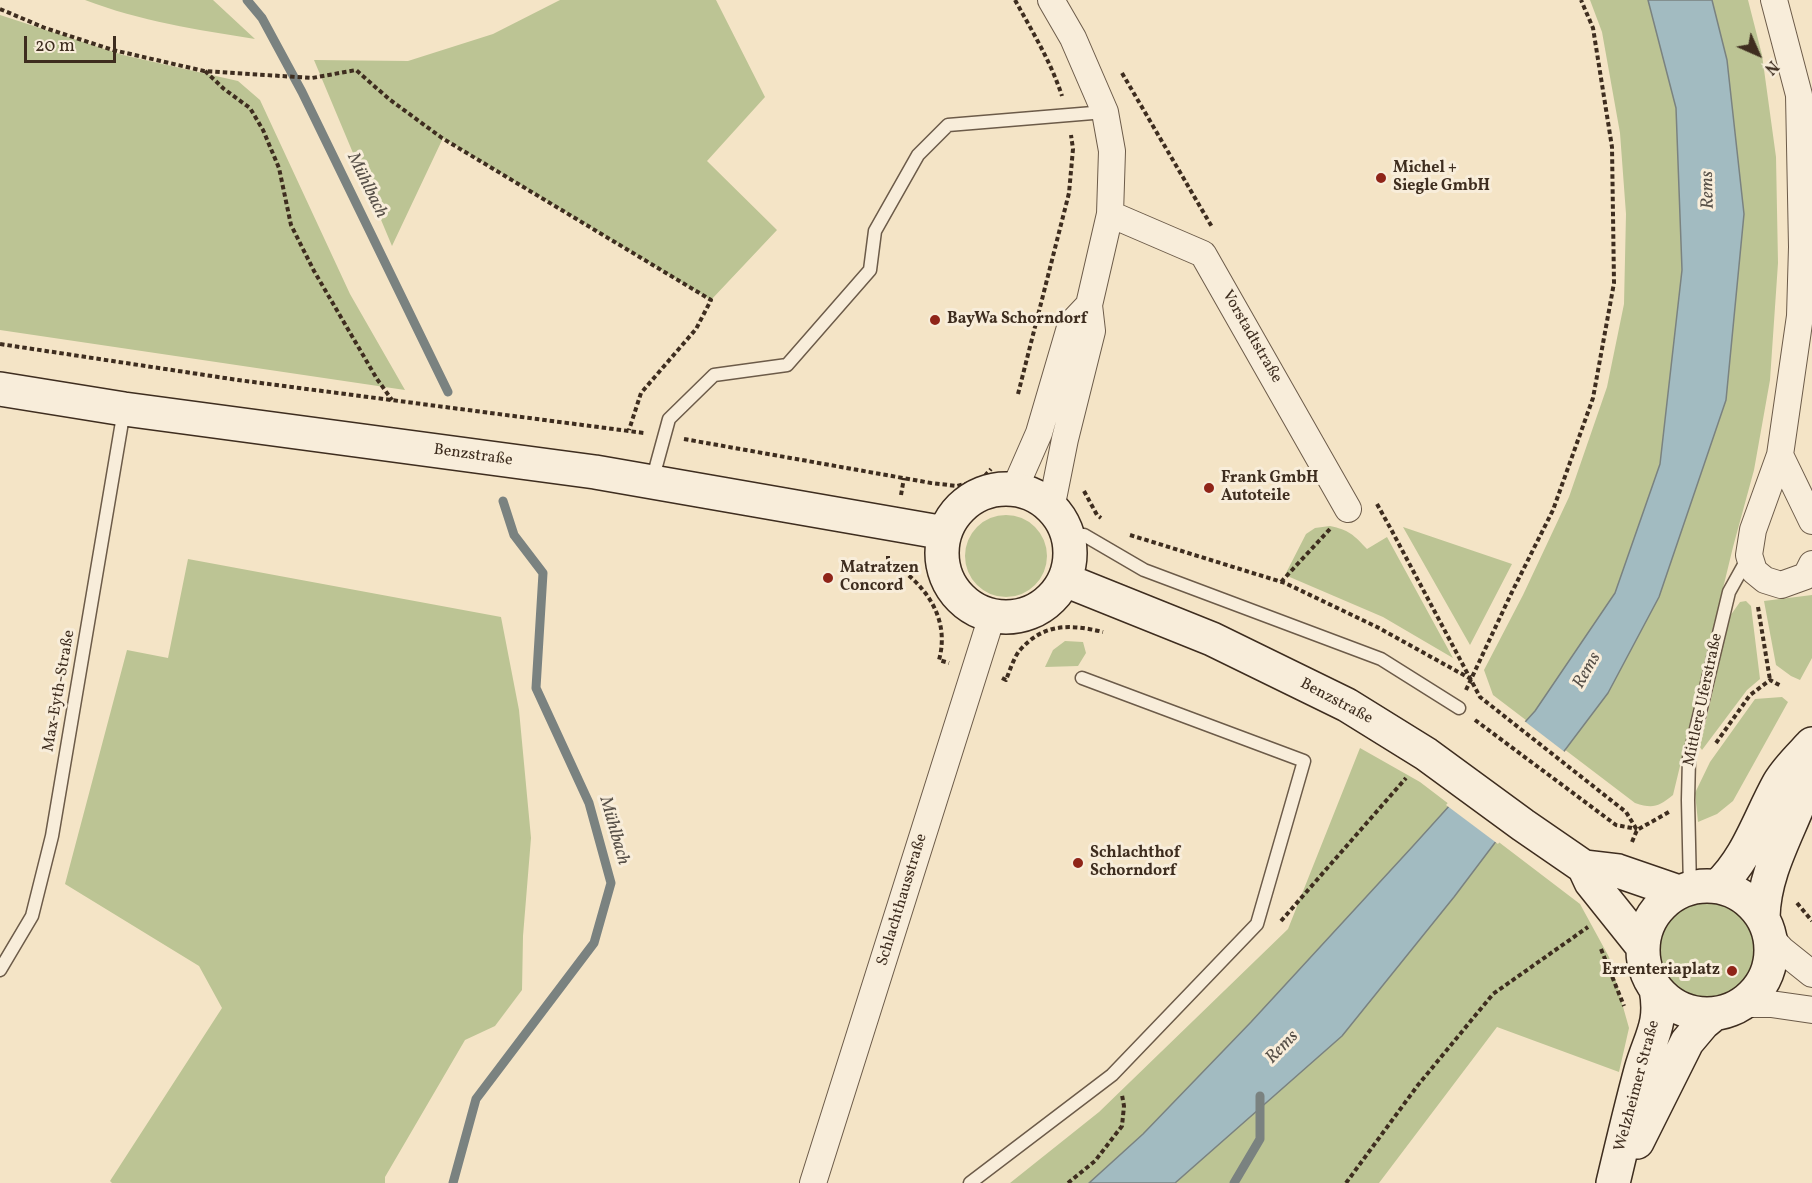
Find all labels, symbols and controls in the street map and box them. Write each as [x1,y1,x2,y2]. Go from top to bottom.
scale bar [27,24,118,62]
north arrow [1728,24,1788,84]
text: 20 m [35,34,75,59]
text: N [1759,55,1783,79]
water label: Mühlbach [341,150,391,222]
place label: Michel + Siegle GmbH [1393,159,1490,197]
marker: Michel + Siegle GmbH [1374,171,1388,185]
water label: Rems [1698,171,1720,209]
street label: Vorstadtstraße [1217,287,1285,387]
place label: BayWa Schorndorf [947,310,1087,330]
marker: BayWa Schorndorf [928,313,942,327]
street label: Benzstraße [432,441,514,471]
place label: Frank GmbH Autoteile [1221,469,1319,507]
marker: Frank GmbH Autoteile [1202,481,1216,495]
place label: Matratzen Concord [840,559,919,597]
marker: Matratzen Concord [821,571,835,585]
street label: Max-Eyth-Straße [40,629,80,753]
street label: Mittlere Uferstraße [1681,632,1727,768]
water label: Rems [1569,649,1607,693]
street label: Benzstraße [1296,675,1376,729]
water label: Mühlbach [593,794,633,868]
street label: Schlachthausstraße [874,831,932,969]
place label: Schlachthof Schorndorf [1090,844,1180,882]
marker: Schlachthof Schorndorf [1071,856,1085,870]
place label: Errenteriaplatz [1602,961,1720,981]
marker: Errenteriaplatz [1725,964,1739,978]
street label: Welzheimer Straße [1611,1018,1665,1154]
water label: Rems [1262,1027,1304,1069]

